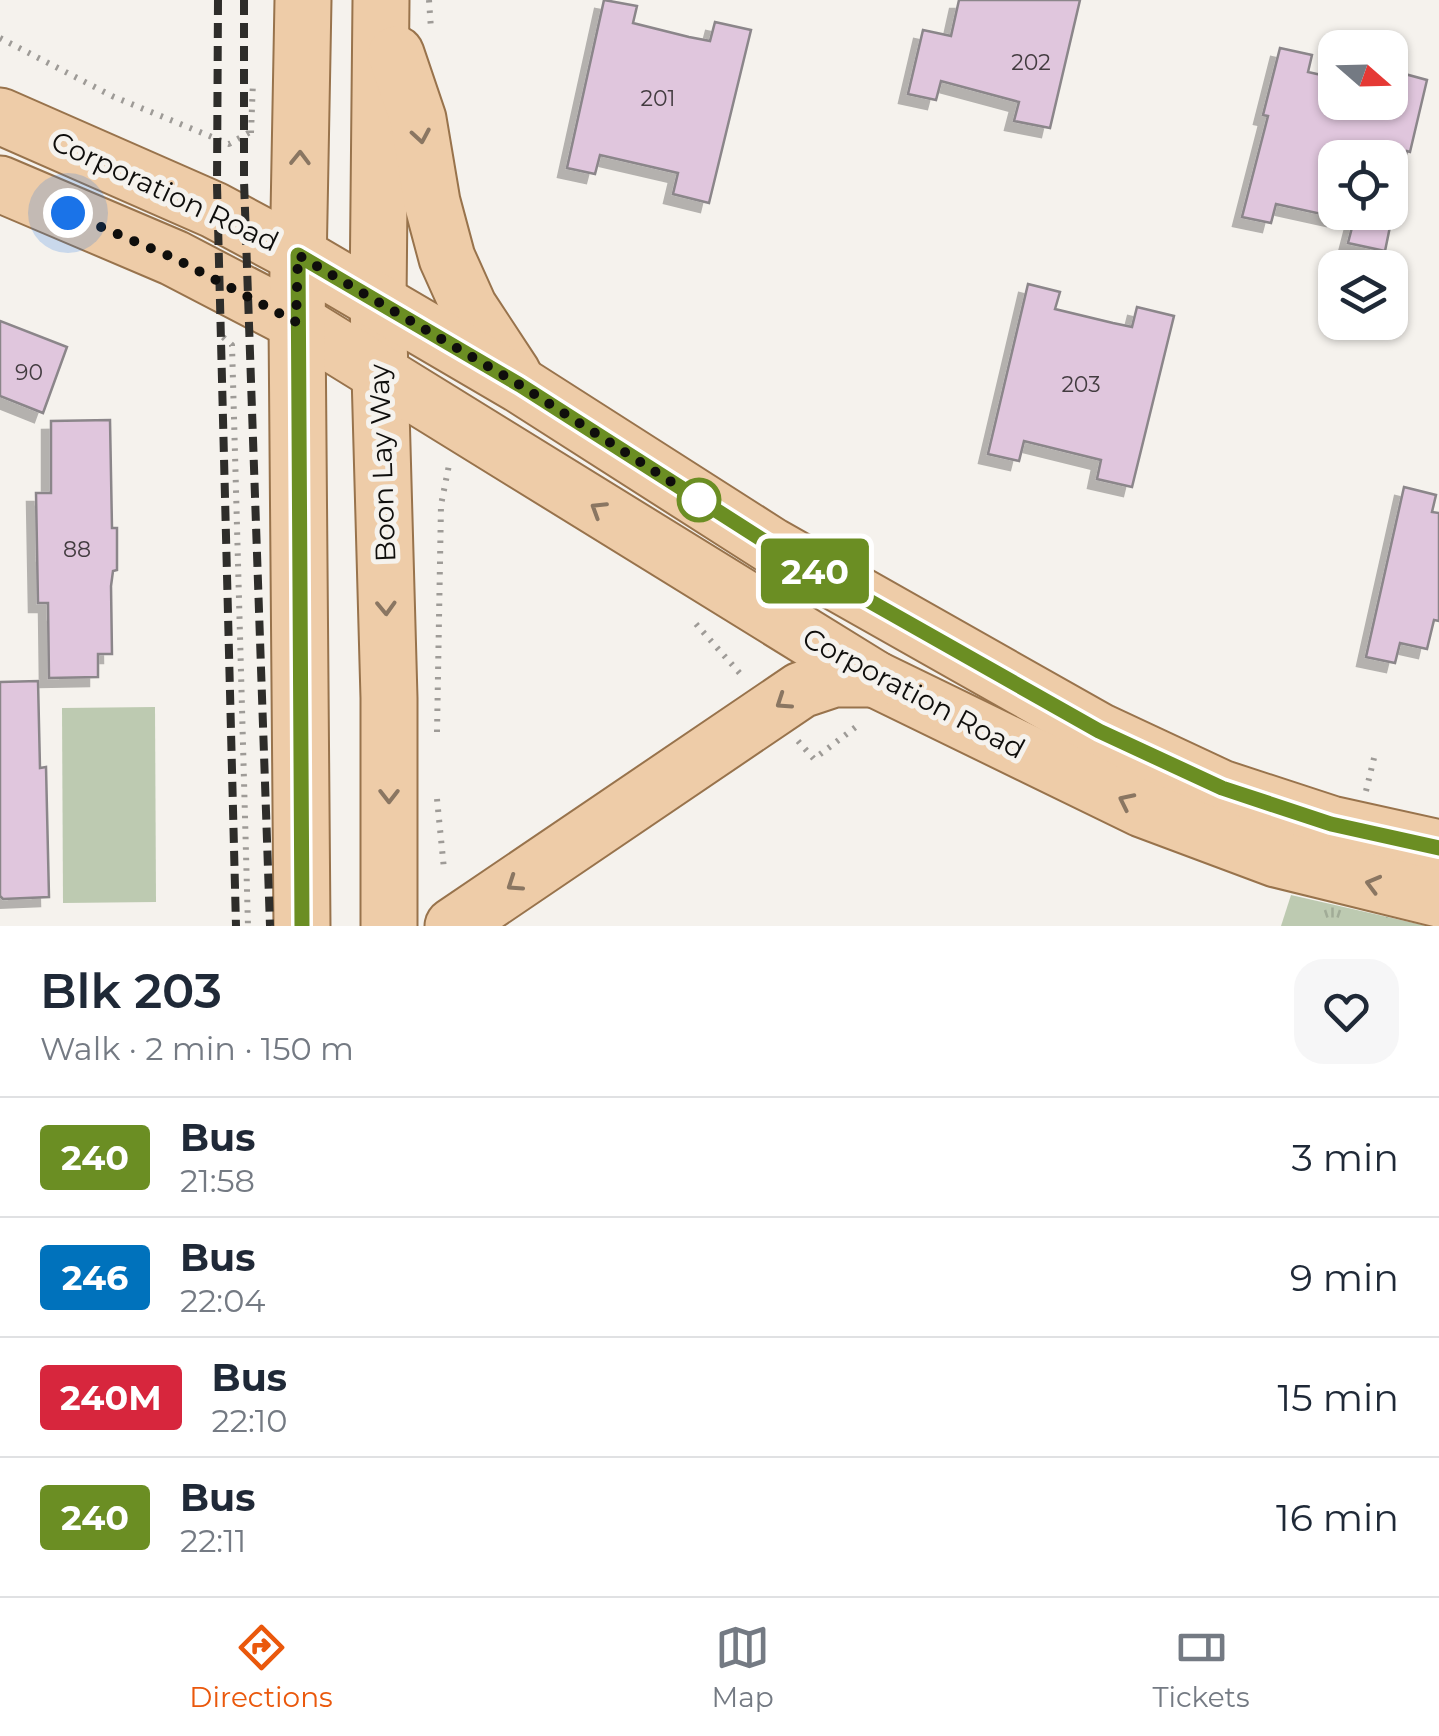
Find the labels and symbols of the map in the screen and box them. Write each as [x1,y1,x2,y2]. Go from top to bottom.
north arrow [1318,30,1408,120]
house number: 202 [1011,49,1051,76]
house number: 201 [641,85,675,112]
street label: Corporation Road [46,123,284,259]
one-way arrow [410,128,431,144]
one-way arrow [290,149,311,165]
your location [43,188,93,238]
house number: 90 [15,359,43,386]
street label: Boon Lay Way [362,363,402,563]
house number: 203 [1061,371,1101,398]
unlabelled marker [678,479,720,521]
one-way arrow [590,503,608,522]
house number: 88 [63,536,91,563]
line badge: 240 [758,538,872,604]
one-way arrow [376,601,397,617]
street label: Corporation Road [797,620,1031,766]
one-way arrow [776,690,795,708]
one-way arrow [378,788,400,804]
one-way arrow [1118,794,1136,813]
one-way arrow [507,872,526,890]
one-way arrow [1365,875,1382,896]

